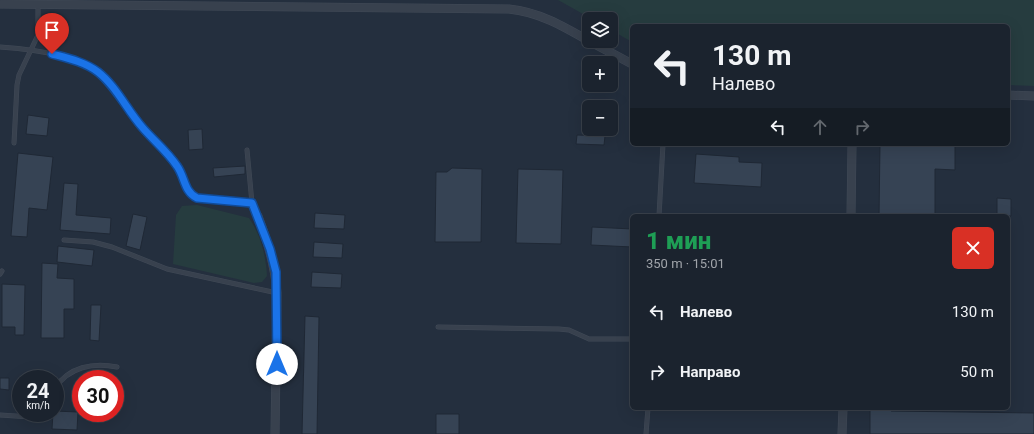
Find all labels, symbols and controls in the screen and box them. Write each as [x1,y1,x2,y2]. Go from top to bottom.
map controls [582,12,618,136]
button: layers [582,12,618,48]
pin [35,13,69,54]
icon: arrive [41,19,63,41]
text: 130 m [712,39,791,72]
icon: left [646,40,698,92]
button: + [582,56,618,92]
text: Налево [712,73,775,94]
button: − [582,100,618,136]
icon: left [767,116,789,138]
icon: ahead [809,116,831,138]
icon: right [851,116,873,138]
text: 1 мин [646,227,711,255]
button: close [952,227,994,269]
text: 350 m · 15:01 [646,256,725,271]
icon: left [646,301,668,323]
text: Налево [680,303,732,321]
text: 130 m [952,303,994,321]
position arrow [256,343,298,385]
icon: right [646,361,668,383]
text: Направо [680,363,741,381]
text: 50 m [960,363,994,381]
speed limit sign: 30 [72,370,124,422]
text: 24 [27,379,49,403]
text: km/h [26,400,50,411]

